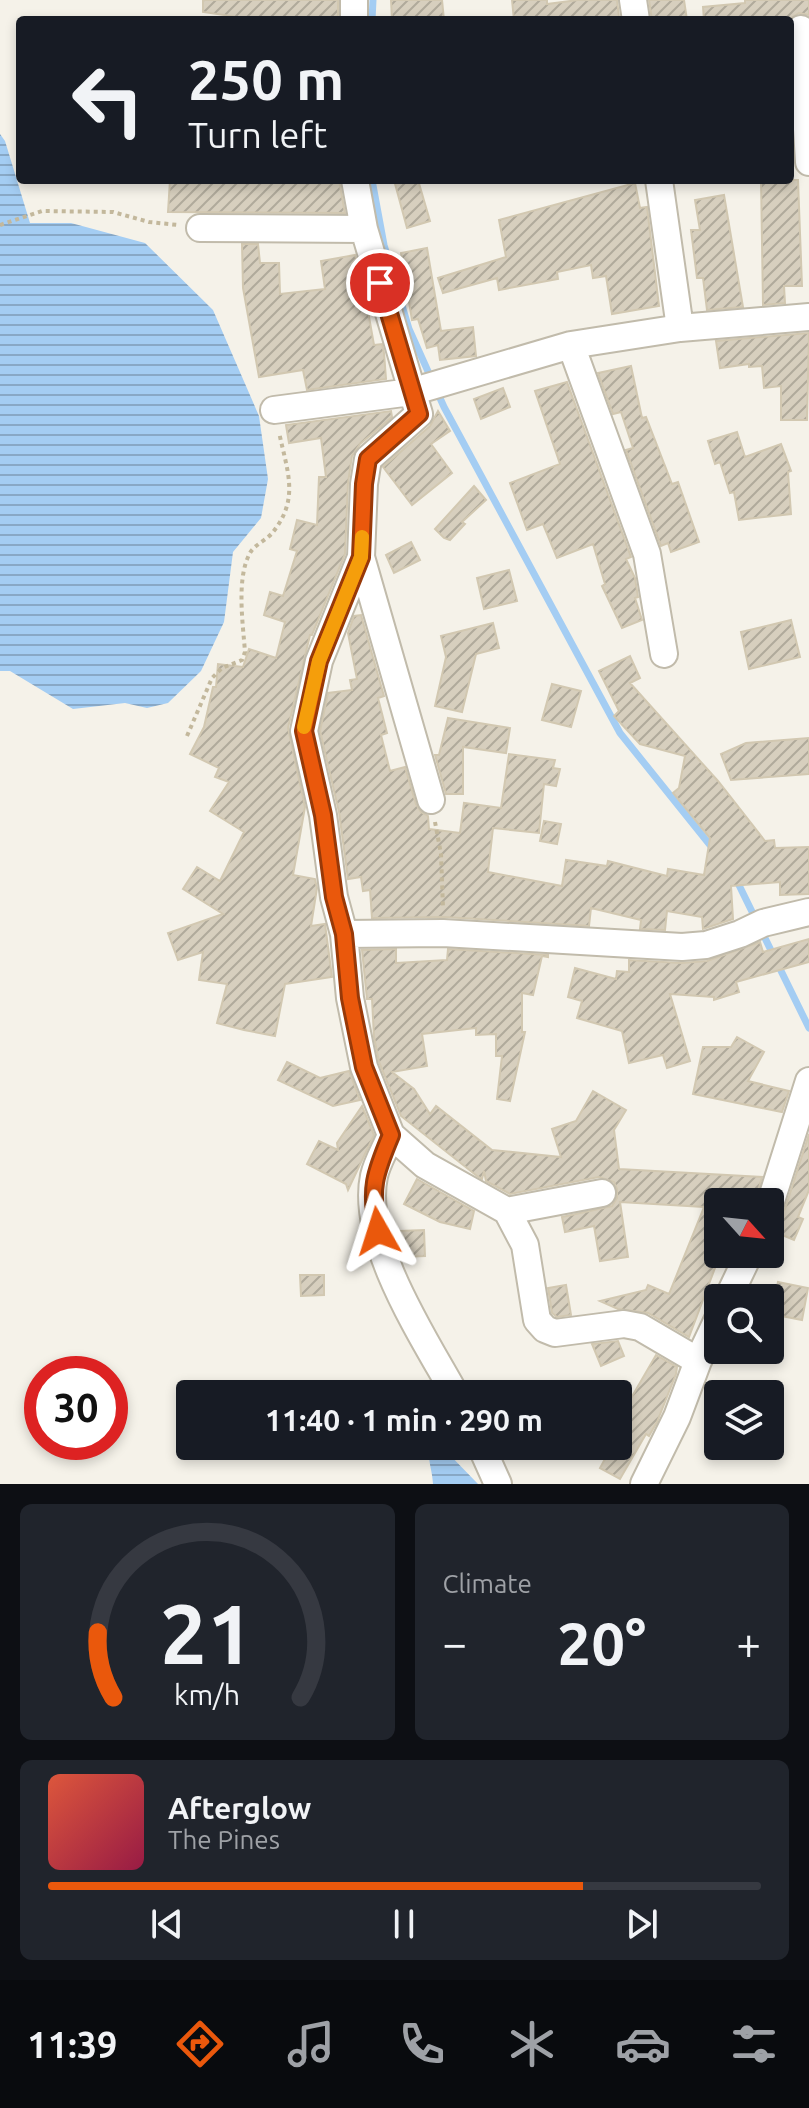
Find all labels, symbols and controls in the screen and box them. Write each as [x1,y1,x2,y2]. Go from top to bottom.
icon: left [56,48,160,152]
text: 250 m [188,48,344,111]
text: Turn left [188,114,327,155]
pin [346,249,414,317]
icon: arrive [358,261,402,305]
north arrow [704,1188,784,1268]
map controls [704,1188,784,1460]
position arrow [336,1189,420,1273]
button: search [704,1284,784,1364]
speed limit sign: 30 [24,1356,128,1460]
button: layers [704,1380,784,1460]
text: 11:40 · 1 min · 290 m [265,1403,543,1437]
text: Climate [443,1569,532,1598]
text: 21 [160,1586,254,1680]
text: 20° [557,1609,646,1676]
text: − [443,1618,467,1667]
text: + [736,1618,761,1667]
text: km/h [174,1678,240,1710]
text: Afterglow [168,1791,311,1825]
text: The Pines [168,1825,280,1854]
icon: previous [145,1902,189,1946]
icon: pause [382,1902,426,1946]
icon: next [620,1902,664,1946]
icon: directions [172,2016,228,2072]
icon: music [283,2016,339,2072]
icon: phone [394,2016,450,2072]
icon: climate [504,2016,560,2072]
icon: car [615,2016,671,2072]
icon: filters [726,2016,782,2072]
text: 11:39 [27,2024,117,2065]

